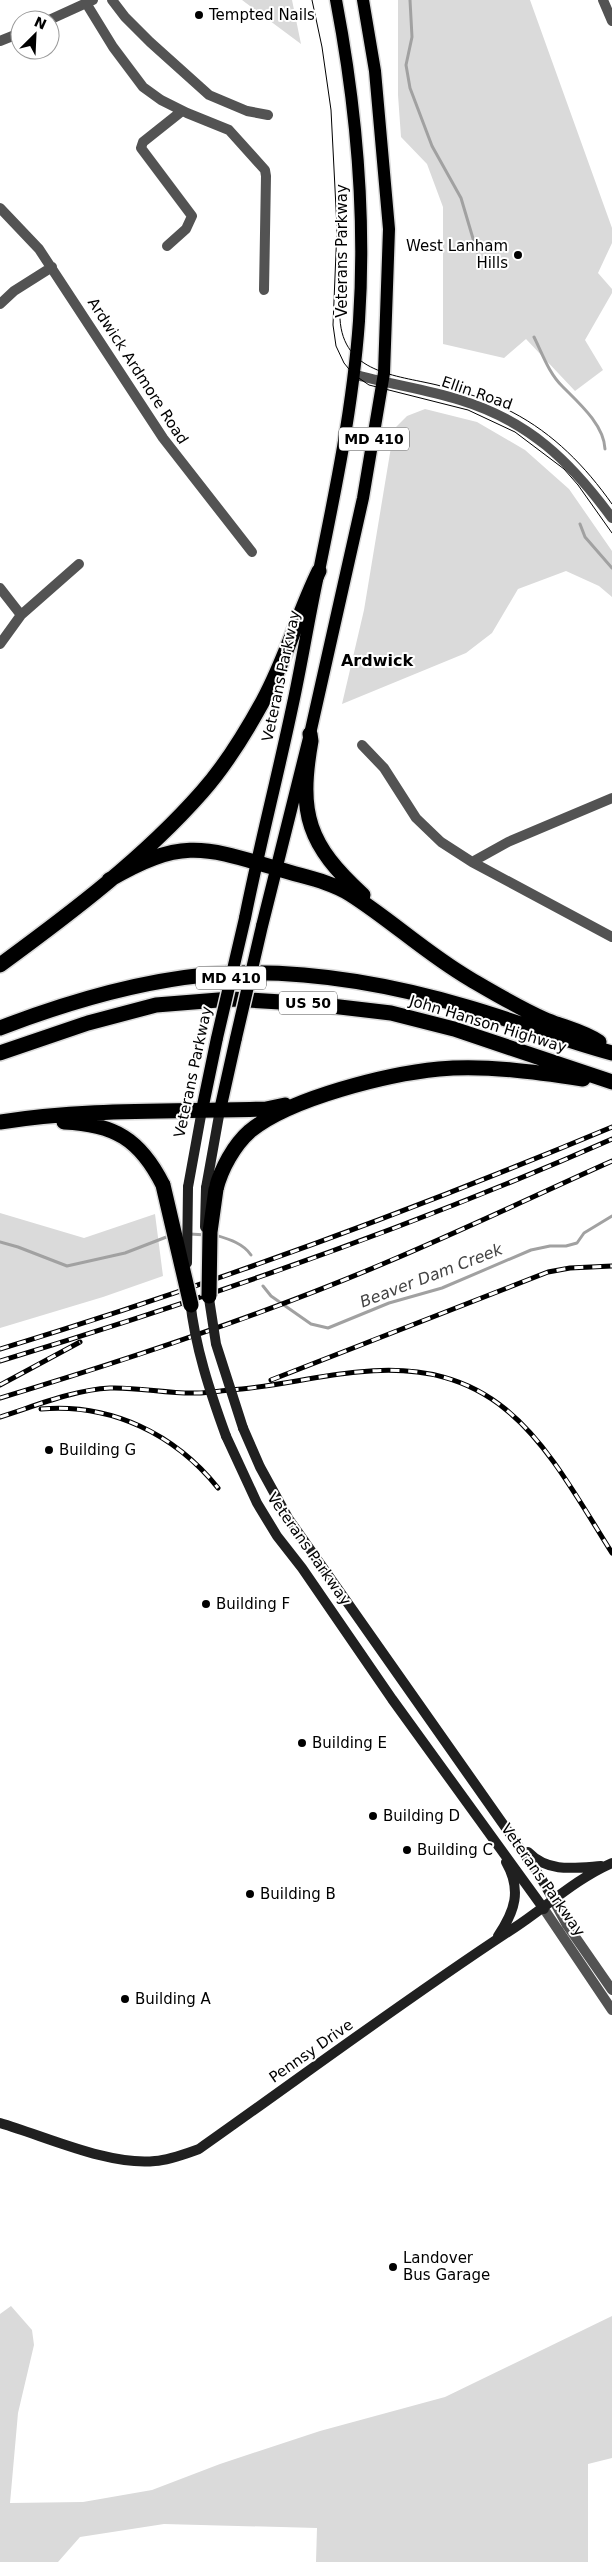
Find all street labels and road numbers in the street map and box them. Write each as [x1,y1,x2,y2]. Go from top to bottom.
street label: Veterans Parkway [333,184,351,318]
street label: Ardwick Ardmore Road [84,294,192,448]
street label: Ellin Road [439,372,515,414]
road number: MD 410 [339,428,409,450]
street label: Veterans Parkway [258,609,304,743]
road number: MD 410 [196,966,266,990]
road number: US 50 [279,991,337,1014]
street label: John Hanson Highway [406,991,569,1057]
street label: Veterans Parkway [170,1005,216,1139]
street label: Veterans Parkway [263,1489,355,1609]
street label: Veterans Parkway [497,1820,589,1940]
street label: Pennsy Drive [266,2015,356,2087]

